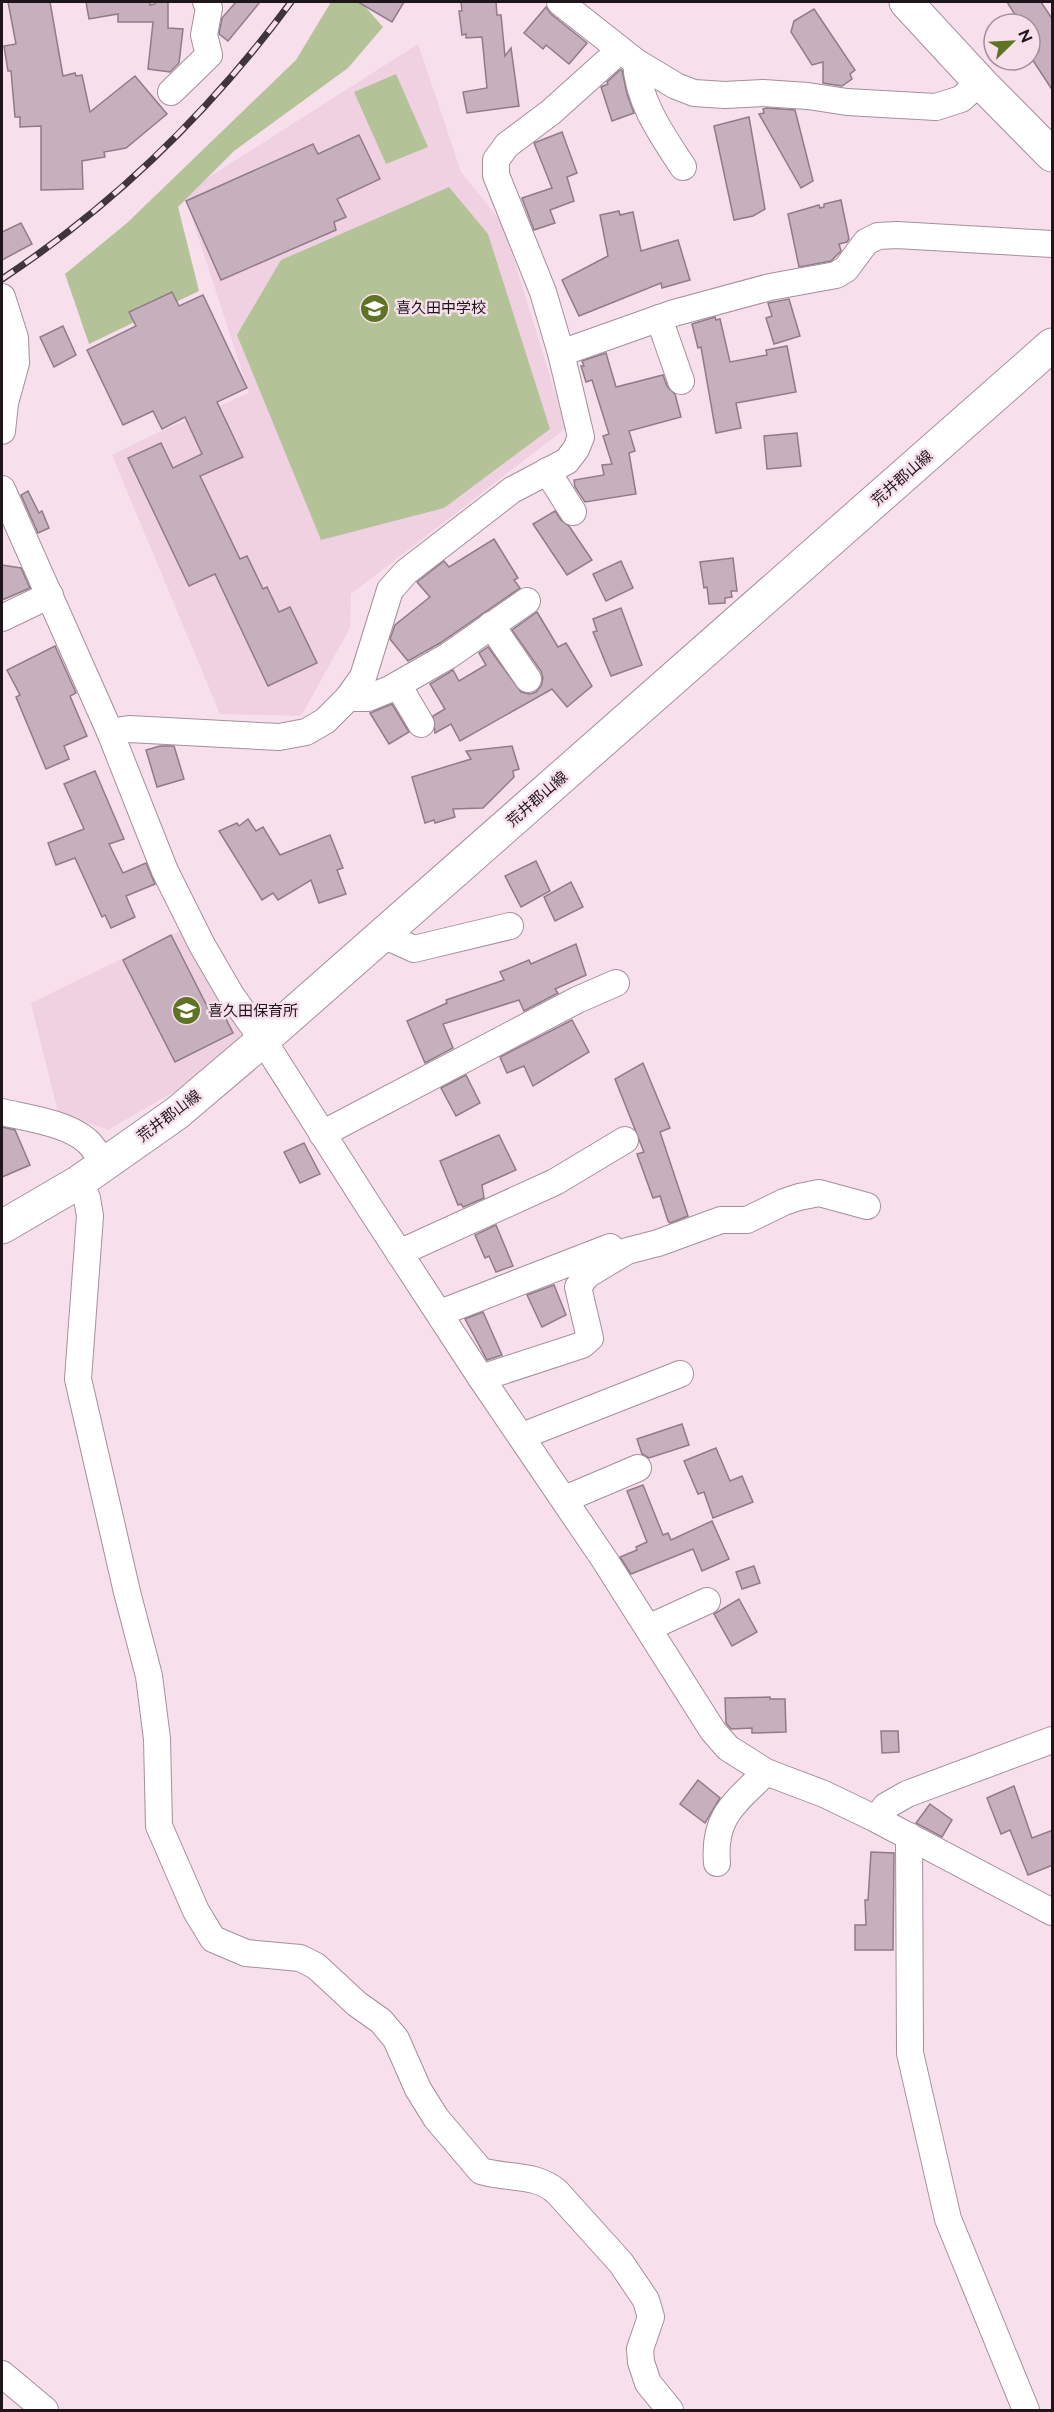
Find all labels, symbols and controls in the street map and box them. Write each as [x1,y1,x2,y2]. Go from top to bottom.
north arrow [982,12,1042,72]
text: N [1014,27,1036,46]
school or university icon: 喜久田中学校 [359,292,391,324]
place label: 喜久田中学校 [396,299,486,317]
street label: 荒井郡山線 [868,447,936,509]
street label: 荒井郡山線 [503,768,571,830]
school or university icon: 喜久田保育所 [171,995,203,1027]
place label: 喜久田保育所 [208,1002,298,1020]
street label: 荒井郡山線 [134,1086,204,1146]

